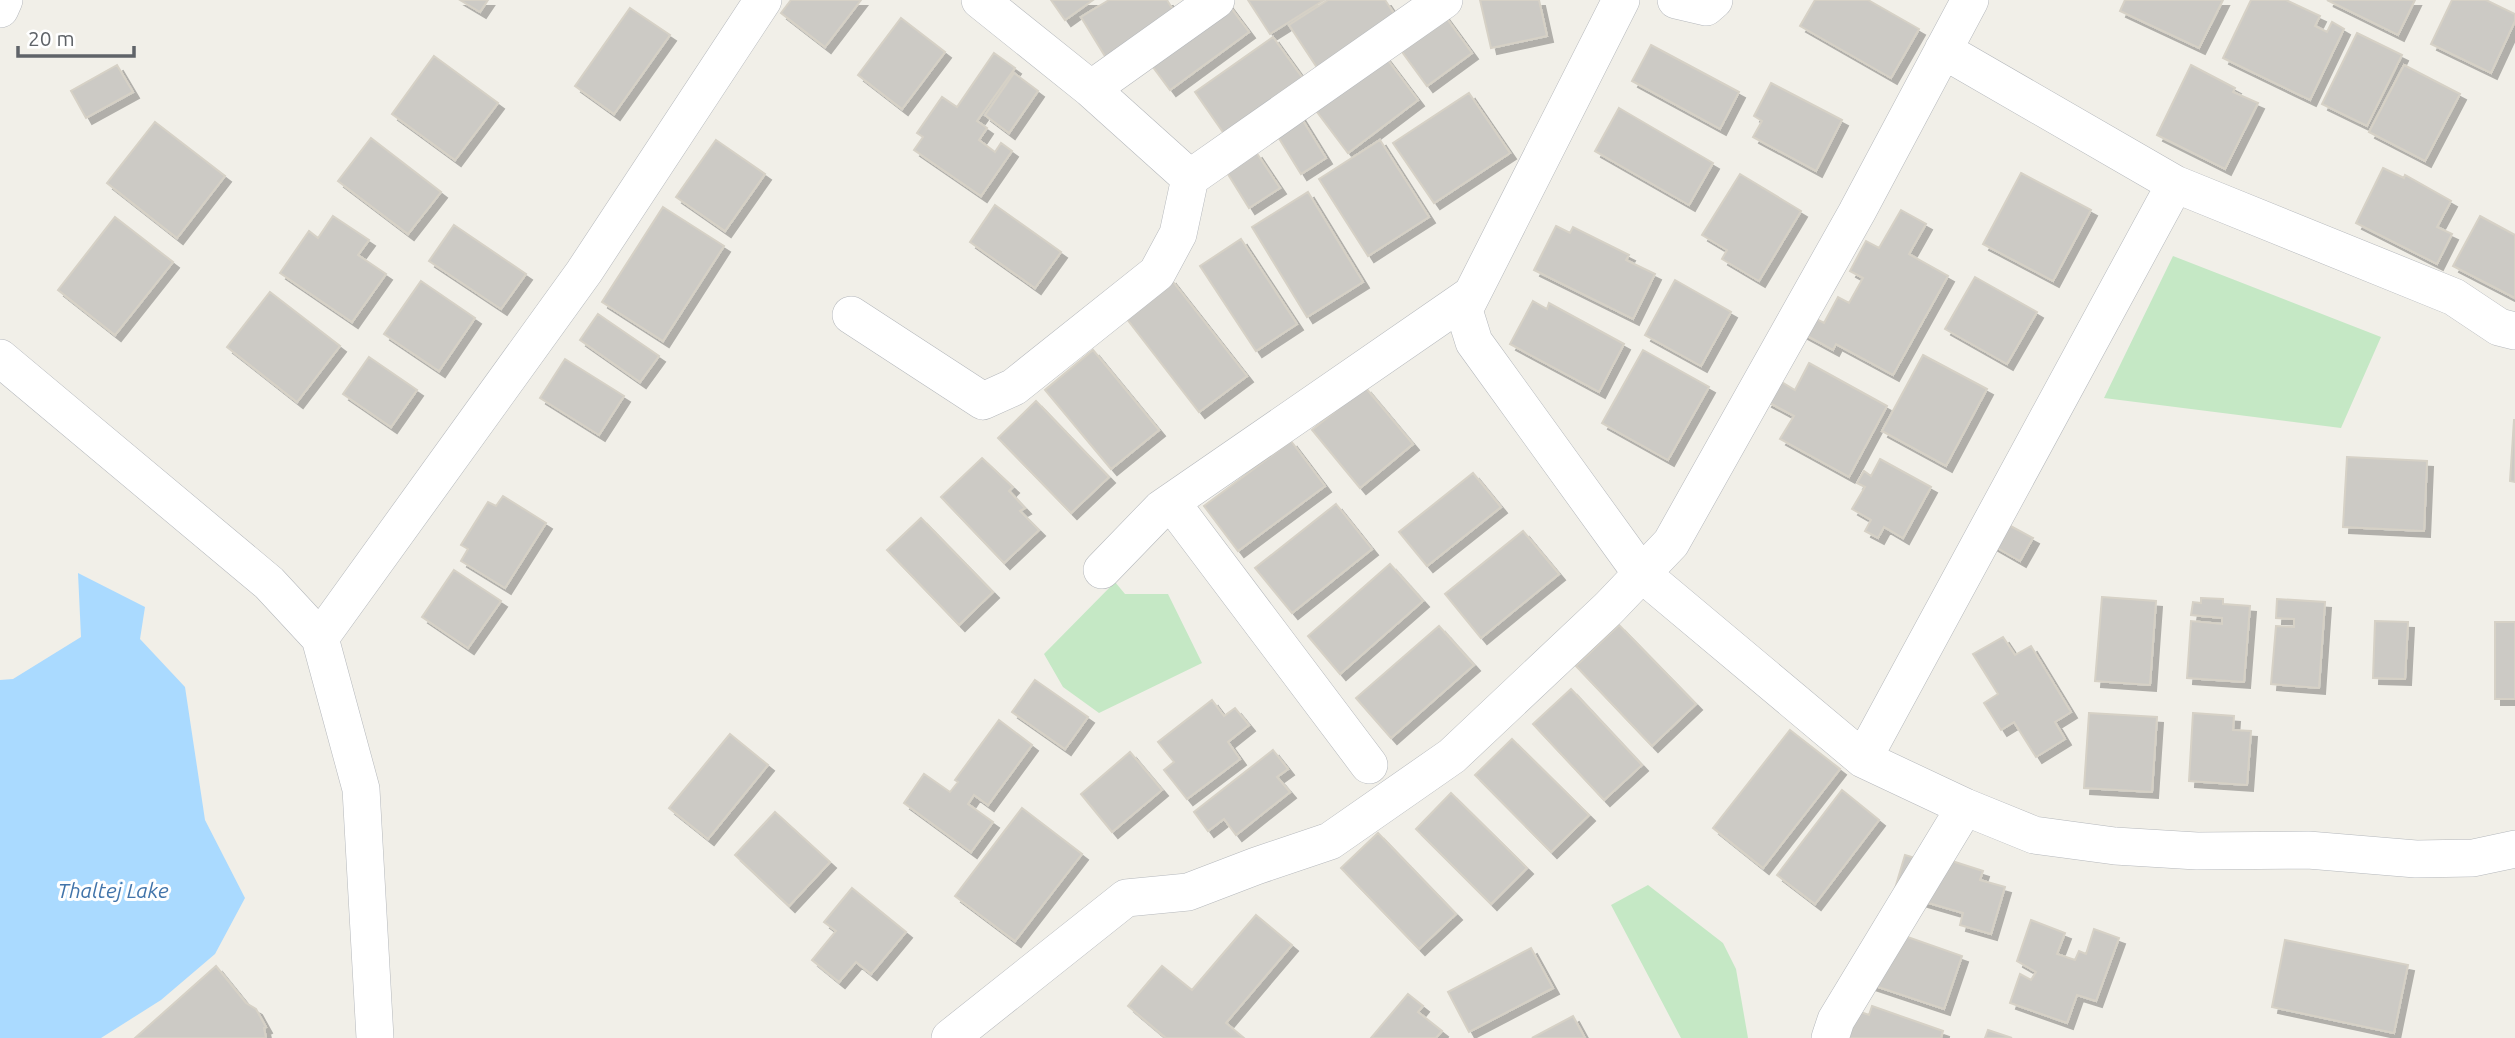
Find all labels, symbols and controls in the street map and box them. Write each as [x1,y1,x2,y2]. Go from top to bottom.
scale bar [18,14,133,58]
text: 20 m [28,26,75,50]
water label: Thaltej Lake [58,878,169,902]

